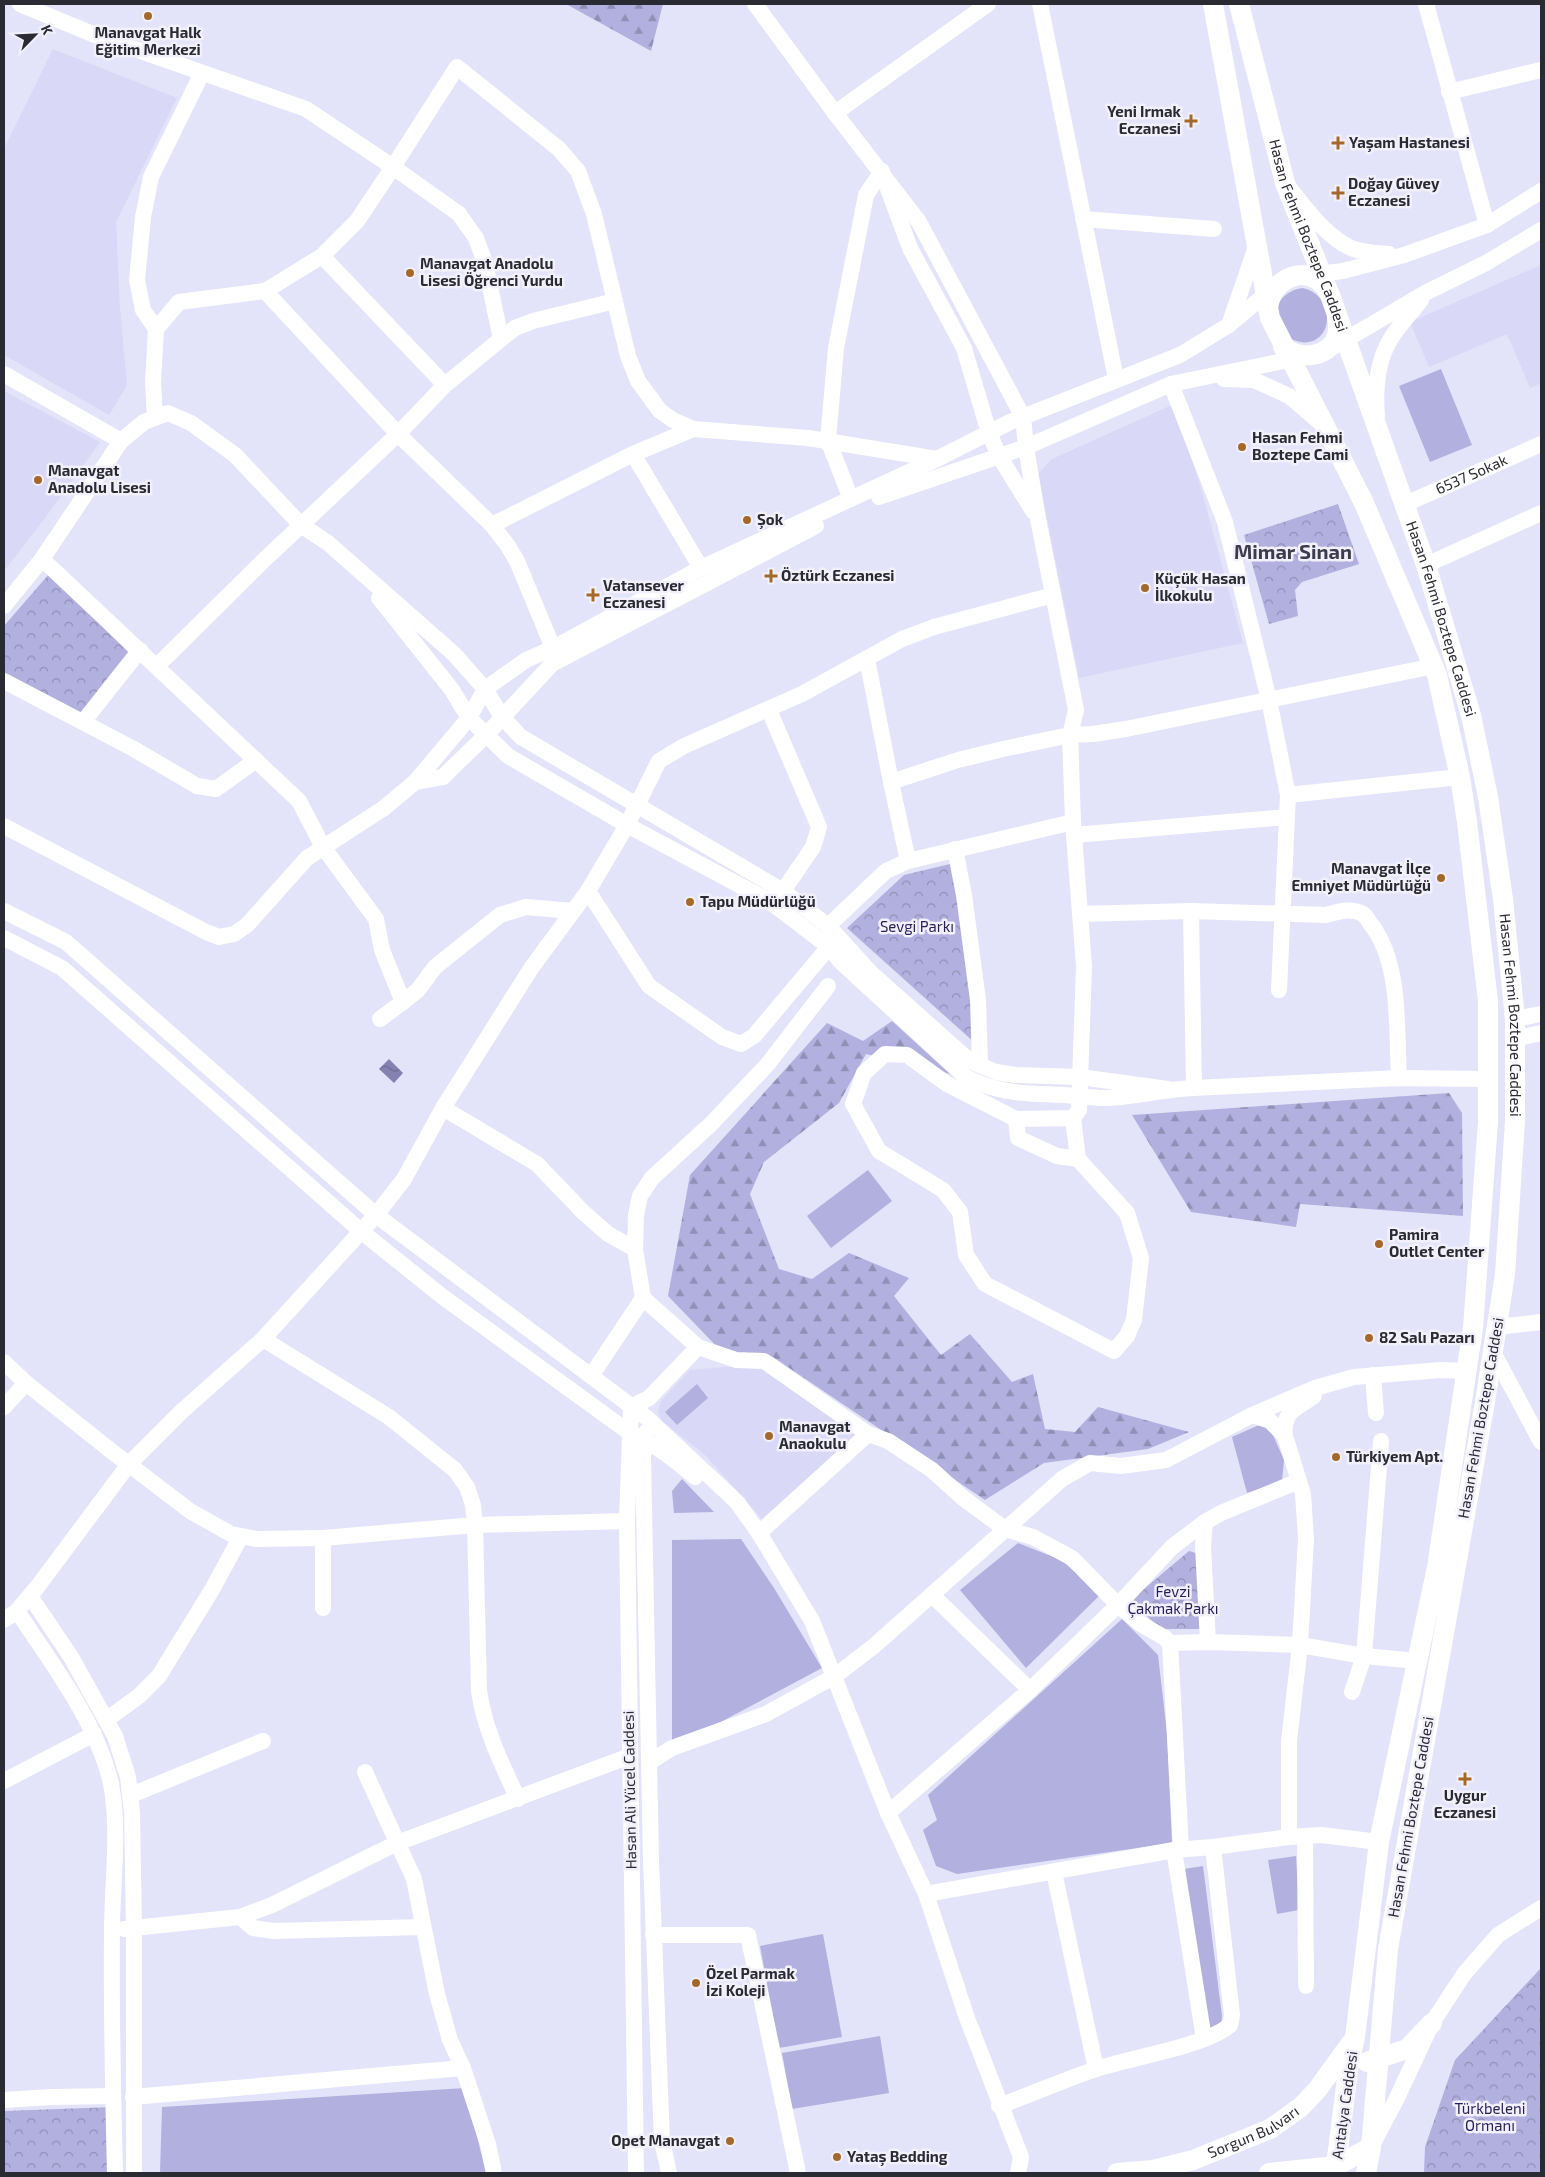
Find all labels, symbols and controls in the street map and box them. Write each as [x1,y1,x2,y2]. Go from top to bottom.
north arrow [10,10,60,60]
marker: Manavgat Halk Eğitim Merkezi [142,10,154,22]
text: K [38,22,57,37]
place label: Manavgat Halk Eğitim Merkezi [95,23,202,58]
place label: Yeni Irmak Eczanesi [1107,102,1182,137]
marker: Yeni Irmak Eczanesi [1185,115,1197,127]
place label: Yaşam Hastanesi [1349,133,1470,153]
marker: Yaşam Hastanesi [1331,136,1345,150]
street label: Hasan Fehmi Boztepe Caddesi [1266,137,1352,334]
place label: Doğay Güvey Eczanesi [1348,174,1440,209]
marker: Doğay Güvey Eczanesi [1332,187,1344,199]
place label: Manavgat Anadolu Lisesi Öğrenci Yurdu [420,254,563,289]
marker: Manavgat Anadolu Lisesi Öğrenci Yurdu [404,267,416,279]
place label: Hasan Fehmi Boztepe Cami [1252,428,1348,463]
marker: Hasan Fehmi Boztepe Cami [1236,441,1248,453]
street label: 6537 Sokak [1433,450,1510,497]
place label: Manavgat Anadolu Lisesi [48,461,151,496]
marker: Manavgat Anadolu Lisesi [32,474,44,486]
place label: Şok [757,510,784,530]
marker: Şok [741,514,753,526]
street label: Hasan Fehmi Boztepe Caddesi [1403,518,1481,719]
district label: Mimar Sinan [1234,539,1352,563]
place label: Öztürk Eczanesi [781,566,895,584]
place label: Küçük Hasan İlkokulu [1155,569,1246,604]
marker: Öztürk Eczanesi [765,570,777,582]
place label: Vatansever Eczanesi [603,576,685,611]
marker: Küçük Hasan İlkokulu [1139,582,1151,594]
marker: Vatansever Eczanesi [587,589,599,601]
place label: Manavgat İlçe Emniyet Müdürlüğü [1291,859,1431,895]
marker: Manavgat İlçe Emniyet Müdürlüğü [1435,872,1447,884]
place label: Tapu Müdürlüğü [700,892,816,910]
marker: Tapu Müdürlüğü [684,896,696,908]
street label: Hasan Fehmi Boztepe Caddesi [1496,912,1525,1117]
park label: Sevgi Parkı [880,917,954,935]
place label: Pamira Outlet Center [1389,1225,1485,1260]
marker: Pamira Outlet Center [1373,1238,1385,1250]
street label: Hasan Fehmi Boztepe Caddesi [1453,1316,1507,1520]
place label: 82 Salı Pazarı [1379,1328,1475,1346]
marker: 82 Salı Pazarı [1363,1332,1375,1344]
place label: Manavgat Anaokulu [779,1417,851,1452]
marker: Manavgat Anaokulu [763,1430,775,1442]
place label: Türkiyem Apt. [1346,1447,1443,1466]
marker: Türkiyem Apt. [1330,1451,1342,1463]
park label: Fevzi Çakmak Parkı [1127,1582,1219,1618]
street label: Hasan Ali Yücel Caddesi [619,1711,639,1869]
street label: Hasan Fehmi Boztepe Caddesi [1383,1715,1437,1919]
marker: Uygur Eczanesi [1459,1773,1471,1785]
place label: Uygur Eczanesi [1434,1786,1496,1821]
place label: Özel Parmak İzi Koleji [706,1964,795,1999]
marker: Özel Parmak İzi Koleji [690,1977,702,1989]
street label: Antalya Caddesi [1328,2050,1361,2160]
park label: Türkbeleni Ormanı [1454,2099,1526,2134]
street label: Sorgun Bulvarı [1205,2101,1302,2161]
place label: Opet Manavgat [611,2131,720,2149]
marker: Opet Manavgat [724,2135,736,2147]
place label: Yataş Bedding [847,2147,948,2167]
marker: Yataş Bedding [831,2151,843,2163]

